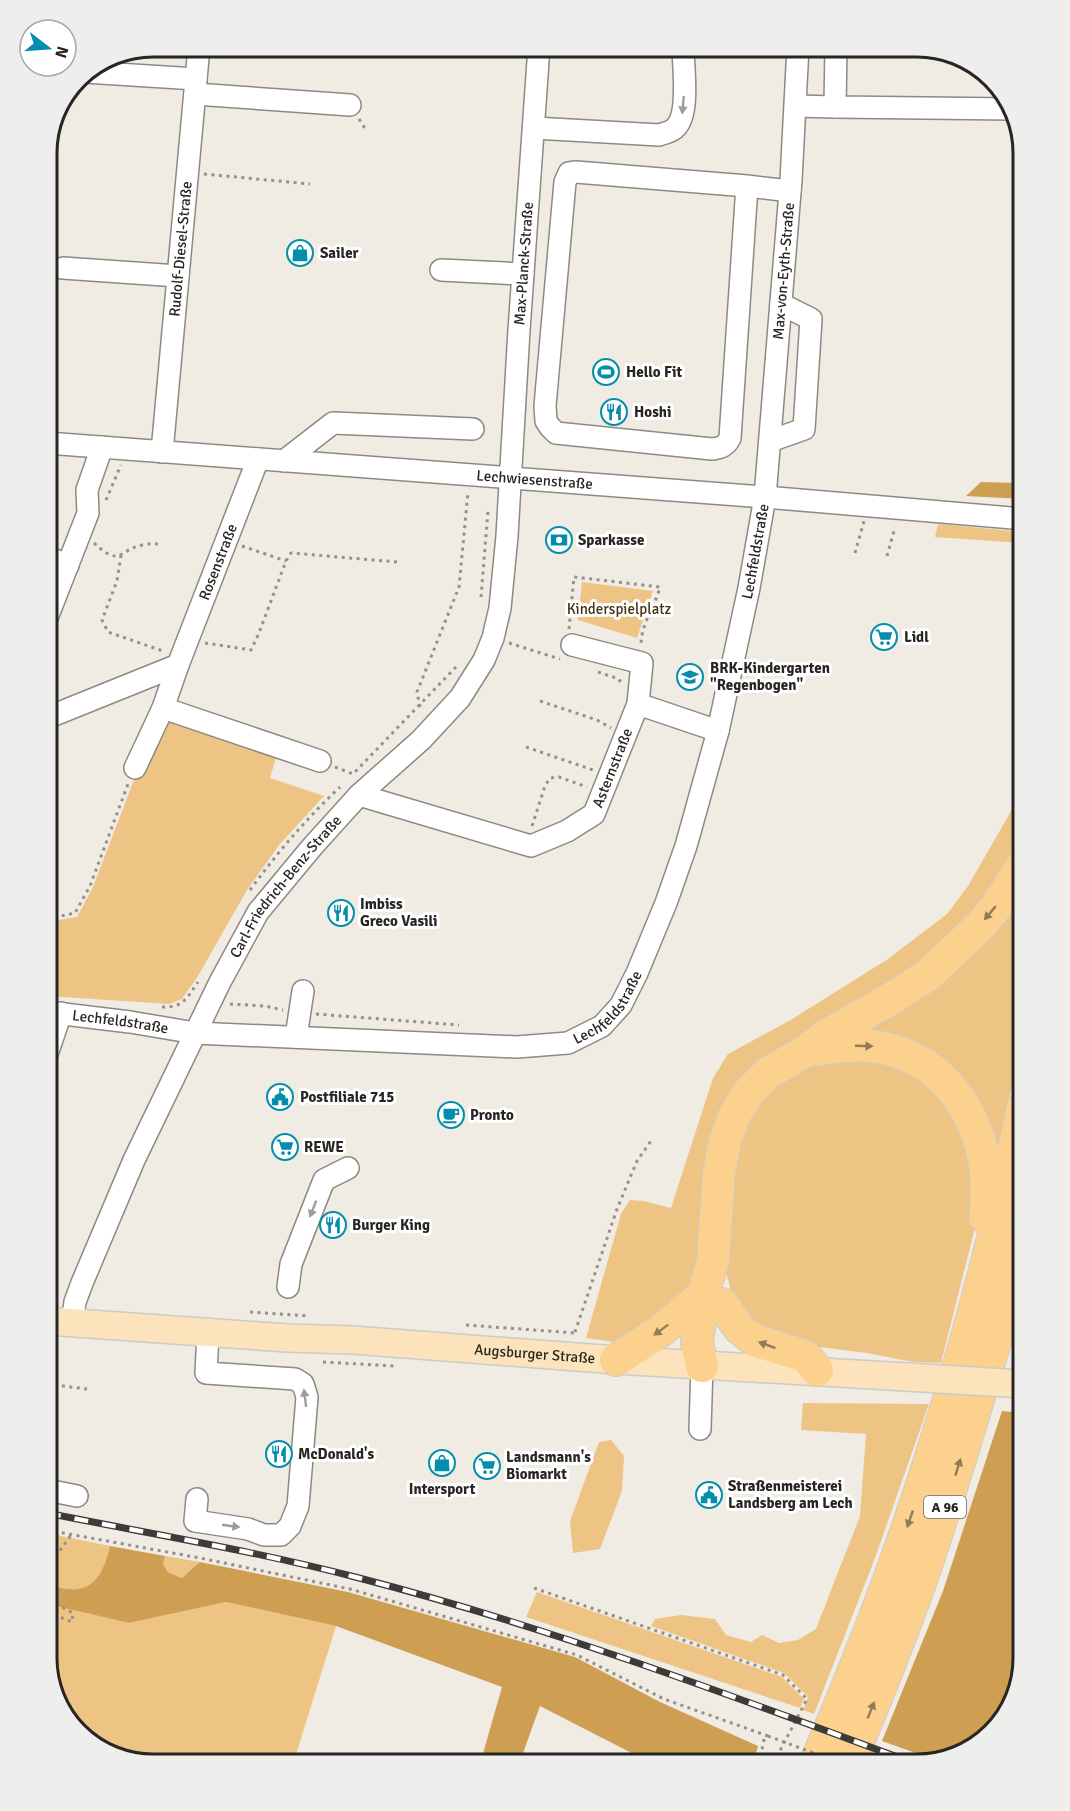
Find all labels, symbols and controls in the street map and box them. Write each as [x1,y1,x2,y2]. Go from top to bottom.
north arrow [18,18,78,78]
text: N [50,44,73,60]
one-way arrow [678,96,688,115]
street label: Rudolf-Diesel-Straße [165,180,196,317]
street label: Max-Planck-Straße [510,201,537,326]
street label: Max-von-Eyth-Straße [769,202,798,340]
shop icon: Sailer [285,238,315,268]
place label: Sailer [320,244,359,262]
sports icon: Hello Fit [591,357,621,387]
place label: Hello Fit [626,363,682,381]
restaurant icon: Hoshi [599,397,629,427]
place label: Hoshi [634,403,671,421]
street label: Lechwiesenstraße [476,466,593,493]
street label: Lechfeldstraße [738,502,773,601]
street label: Rosenstraße [195,521,241,603]
bank icon: Sparkasse [544,525,574,555]
place label: Sparkasse [578,531,644,549]
park label: Kinderspielplatz [567,600,672,618]
supermarket icon: Lidl [869,622,899,652]
place label: Lidl [904,628,929,646]
place label: BRK-Kindergarten "Regenbogen" [710,659,830,694]
school or university icon: BRK-Kindergarten "Regenbogen" [675,662,705,692]
street label: Asternstraße [589,726,636,810]
street label: Carl-Friedrich-Benz-Straße [226,812,345,961]
place label: Imbiss Greco Vasili [360,895,438,930]
restaurant icon: Imbiss Greco Vasili [326,898,356,928]
one-way arrow [984,905,997,921]
street label: Lechfeldstraße [570,968,646,1048]
street label: Lechfeldstraße [71,1006,170,1037]
one-way arrow [855,1041,874,1051]
public building icon: Postfiliale 715 [265,1082,295,1112]
place label: Postfiliale 715 [300,1088,394,1106]
cafe icon: Pronto [436,1100,466,1130]
place label: Pronto [470,1106,514,1124]
supermarket icon: REWE [270,1132,300,1162]
place label: REWE [304,1138,344,1156]
one-way arrow [307,1200,317,1218]
restaurant icon: Burger King [318,1210,348,1240]
place label: Burger King [352,1216,430,1234]
one-way arrow [654,1324,670,1336]
one-way arrow [758,1339,776,1349]
street label: Augsburger Straße [474,1340,596,1367]
one-way arrow [300,1388,310,1407]
restaurant icon: McDonald's [264,1439,294,1469]
place label: McDonald's [298,1445,375,1463]
shop icon: Intersport [427,1448,457,1478]
place label: Landsmann's Biomarkt [506,1448,591,1483]
supermarket icon: Landsmann's Biomarkt [472,1451,502,1481]
one-way arrow [954,1458,963,1476]
place label: Straßenmeisterei Landsberg am Lech [728,1477,853,1512]
place label: Intersport [409,1480,476,1498]
public building icon: Straßenmeisterei Landsberg am Lech [694,1480,724,1510]
road number: A 96 [924,1496,966,1518]
one-way arrow [905,1510,914,1528]
one-way arrow [221,1522,240,1531]
one-way arrow [866,1701,876,1719]

